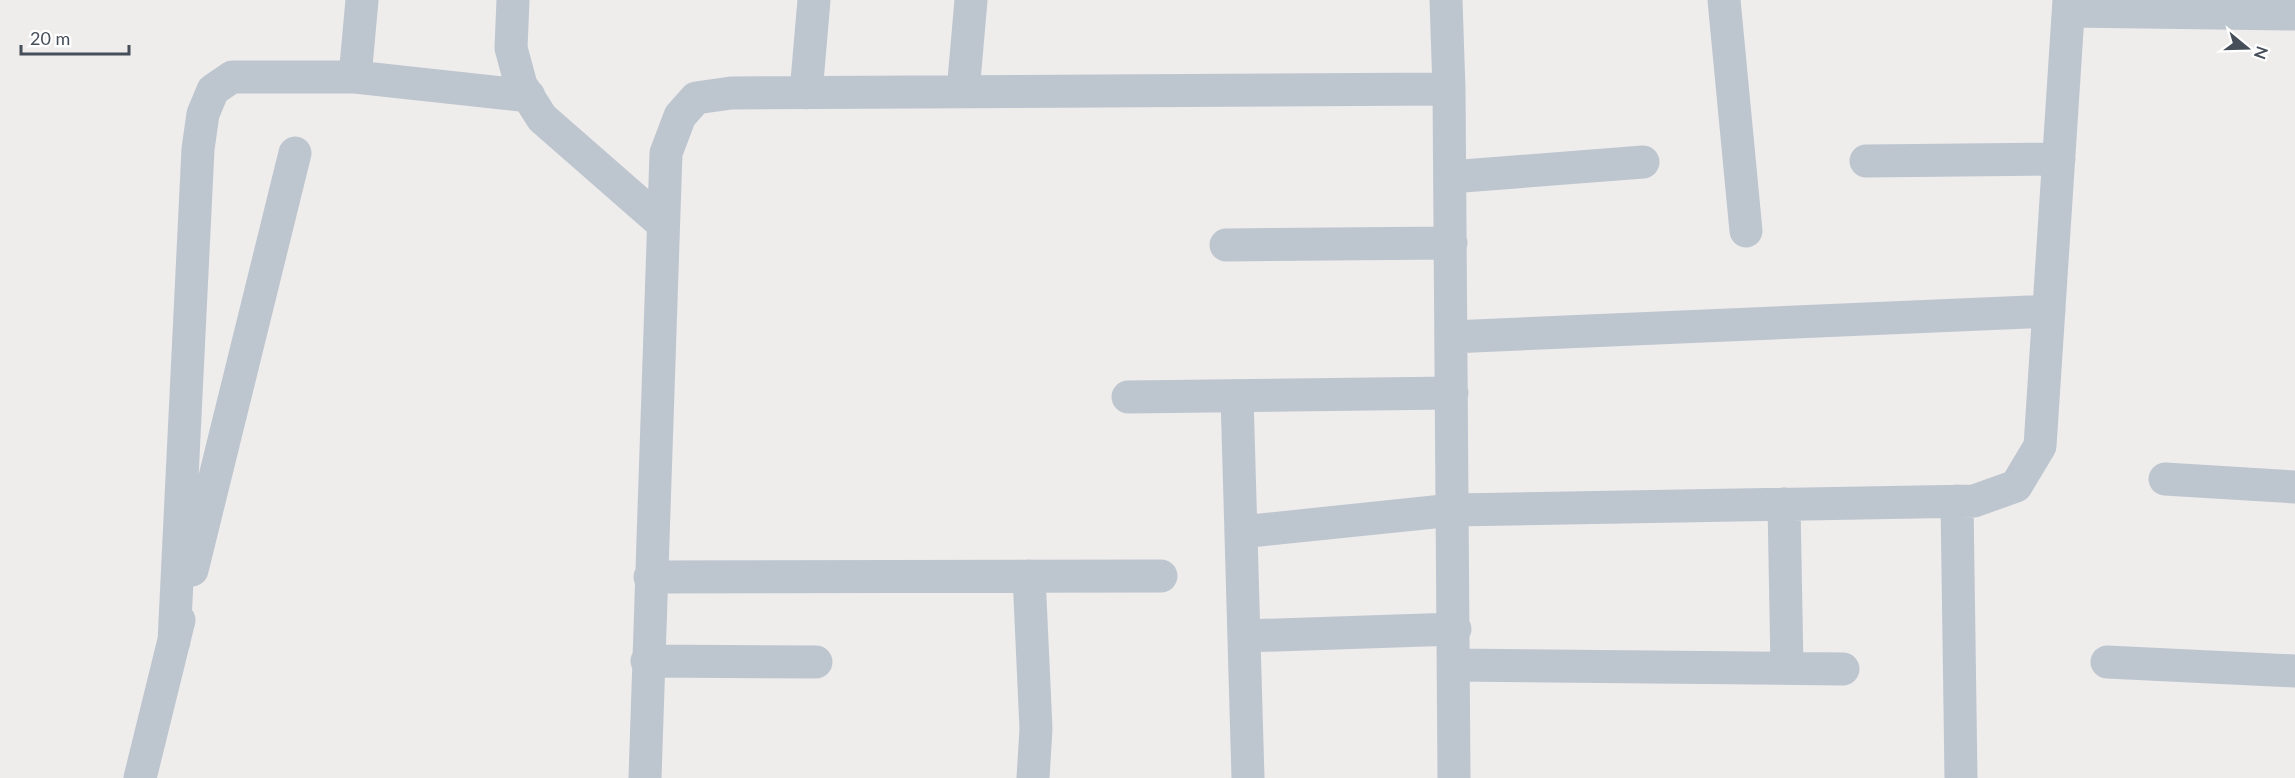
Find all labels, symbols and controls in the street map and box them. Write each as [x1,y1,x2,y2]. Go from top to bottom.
scale bar [21,18,129,56]
north arrow [2217,18,2277,78]
text: 20 m [30,27,70,49]
text: N [2251,44,2273,62]

